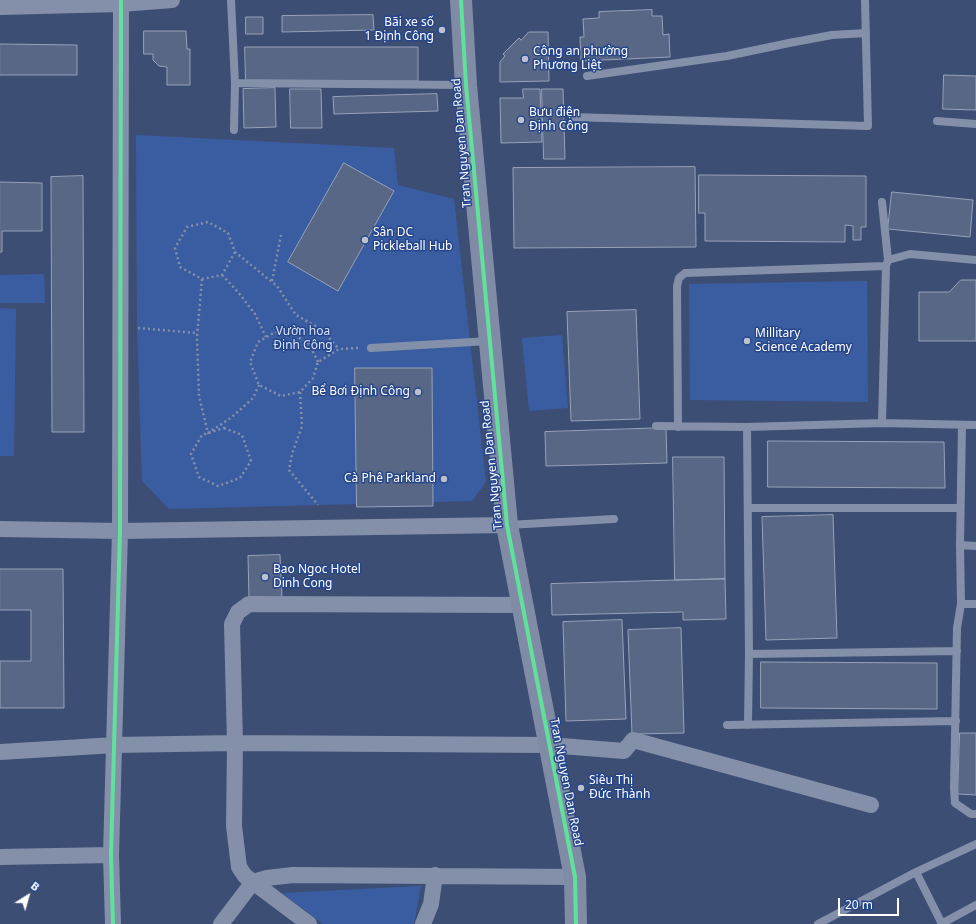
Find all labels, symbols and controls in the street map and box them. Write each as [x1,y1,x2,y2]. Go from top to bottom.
place label: Bãi xe số 1 Định Công [365,16,434,44]
marker: Bãi xe số 1 Định Công [437,25,447,35]
place label: Công an phường Phương Liệt [533,45,628,73]
marker: Công an phường Phương Liệt [520,54,530,64]
street label: Tran Nguyen Dan Road [449,77,475,209]
place label: Bưu điện Định Công [529,106,588,134]
marker: Bưu điện Định Công [516,115,526,125]
place label: Sân DC Pickleball Hub [373,226,452,254]
marker: Sân DC Pickleball Hub [360,235,370,245]
park label: Vườn hoa Định Công [273,325,333,353]
place label: Millitary Science Academy [755,327,852,355]
marker: Millitary Science Academy [742,336,752,346]
place label: Bể Bơi Định Công [311,385,410,399]
marker: Bể Bơi Định Công [413,387,423,397]
street label: Tran Nguyen Dan Road [478,399,506,531]
place label: Cà Phê Parkland [344,472,436,486]
marker: Cà Phê Parkland [439,474,449,484]
place label: Bao Ngoc Hotel Dinh Cong [273,563,361,591]
marker: Bao Ngoc Hotel Dinh Cong [260,572,270,582]
street label: Tran Nguyen Dan Road [547,717,585,847]
place label: Siêu Thị Đức Thành [589,774,650,802]
marker: Siêu Thị Đức Thành [576,783,586,793]
north arrow [8,876,48,916]
text: B [28,878,43,894]
scale bar [840,890,901,916]
text: 20 m [845,896,873,913]

